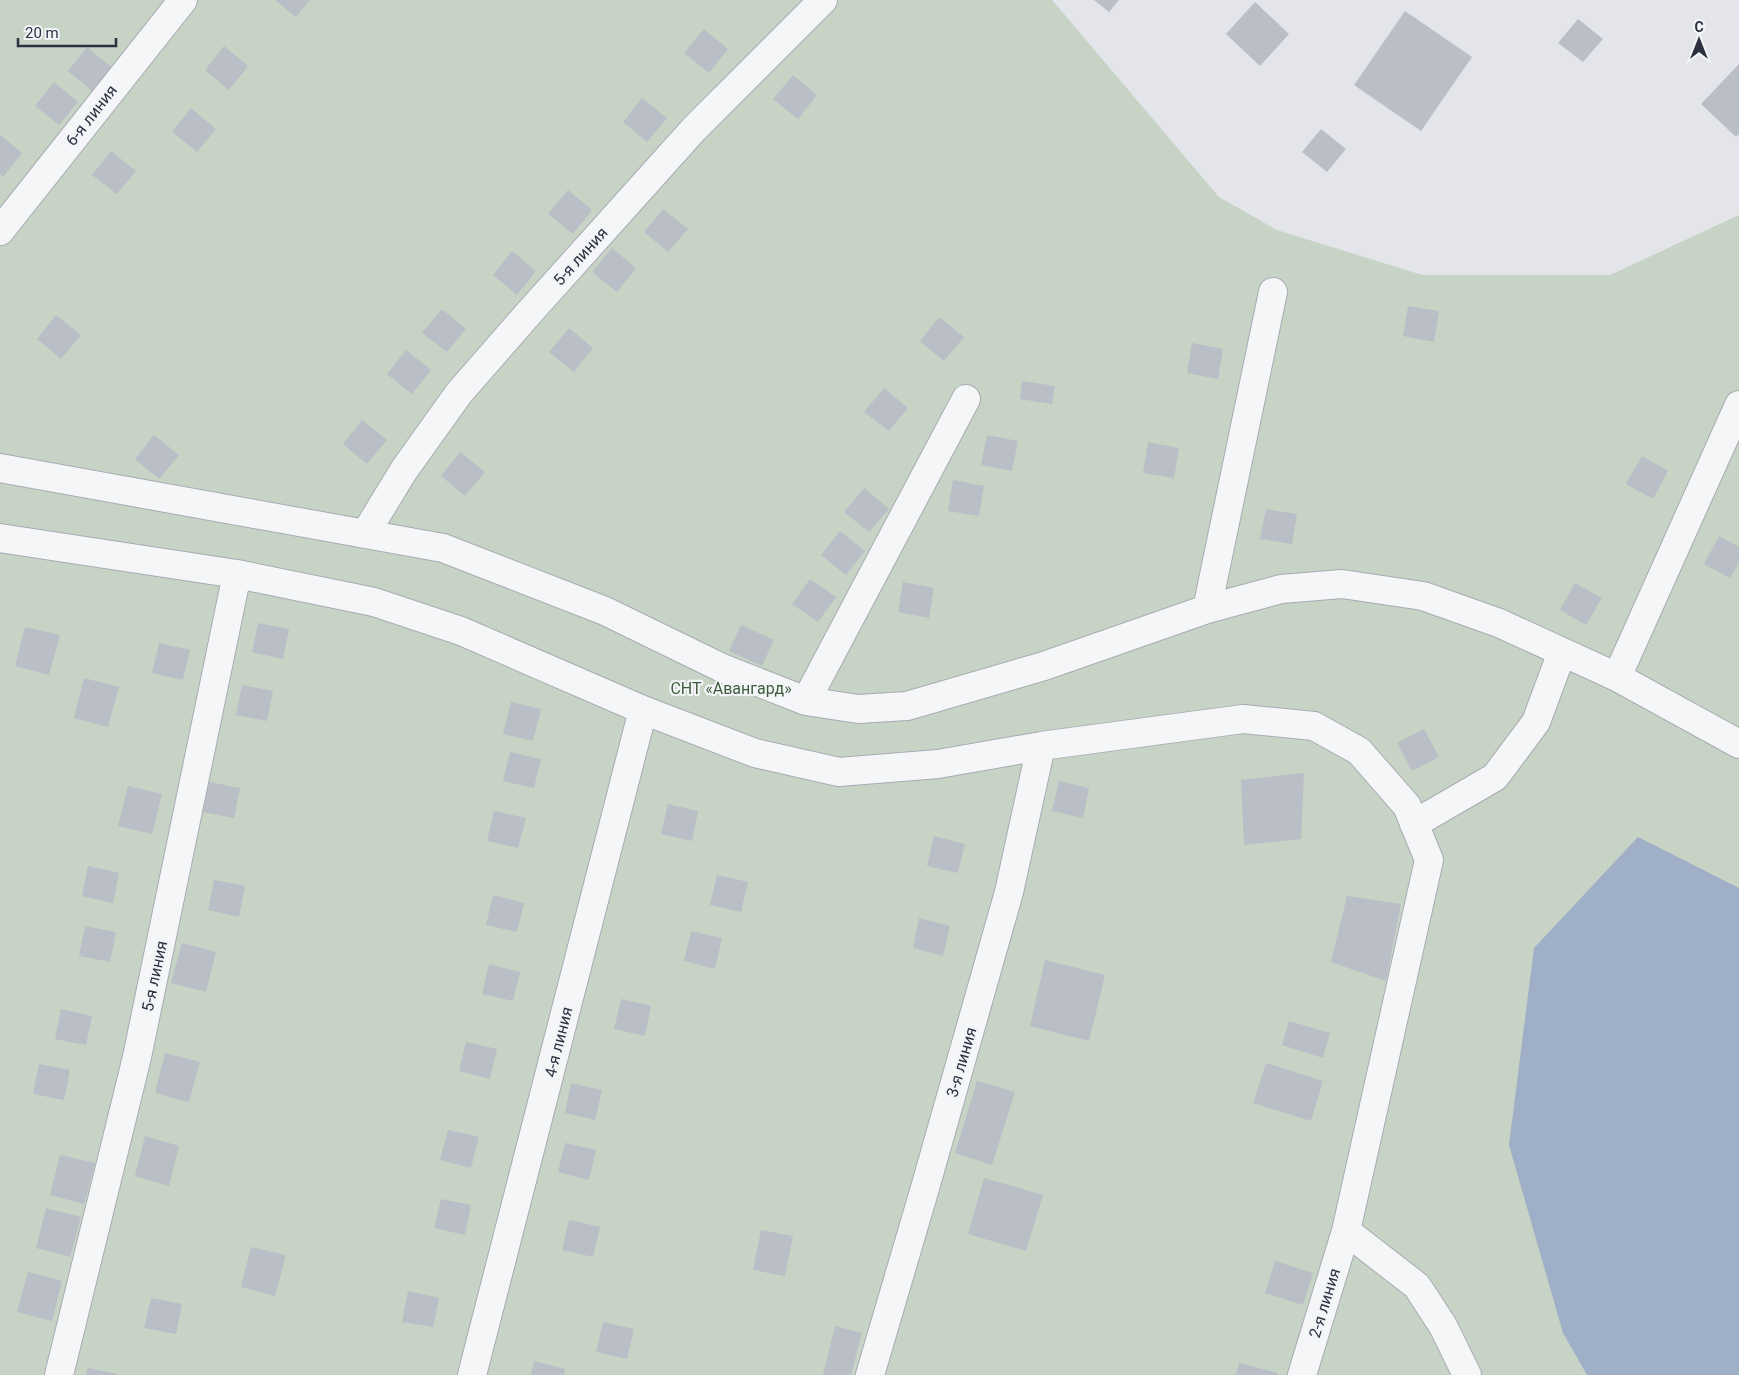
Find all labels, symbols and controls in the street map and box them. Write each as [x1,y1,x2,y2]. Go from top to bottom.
scale bar [18,15,115,47]
north arrow [1674,15,1724,65]
text: С [1694,19,1704,35]
text: 20 m [25,24,59,42]
street label: 6-я линия [62,81,121,149]
street label: 5-я линия [549,223,611,289]
park label: СНТ «Авангард» [670,679,792,698]
street label: 5-я линия [138,939,171,1013]
street label: 4-я линия [541,1005,576,1079]
street label: 3-я линия [942,1025,981,1099]
street label: 2-я линия [1305,1266,1344,1340]

